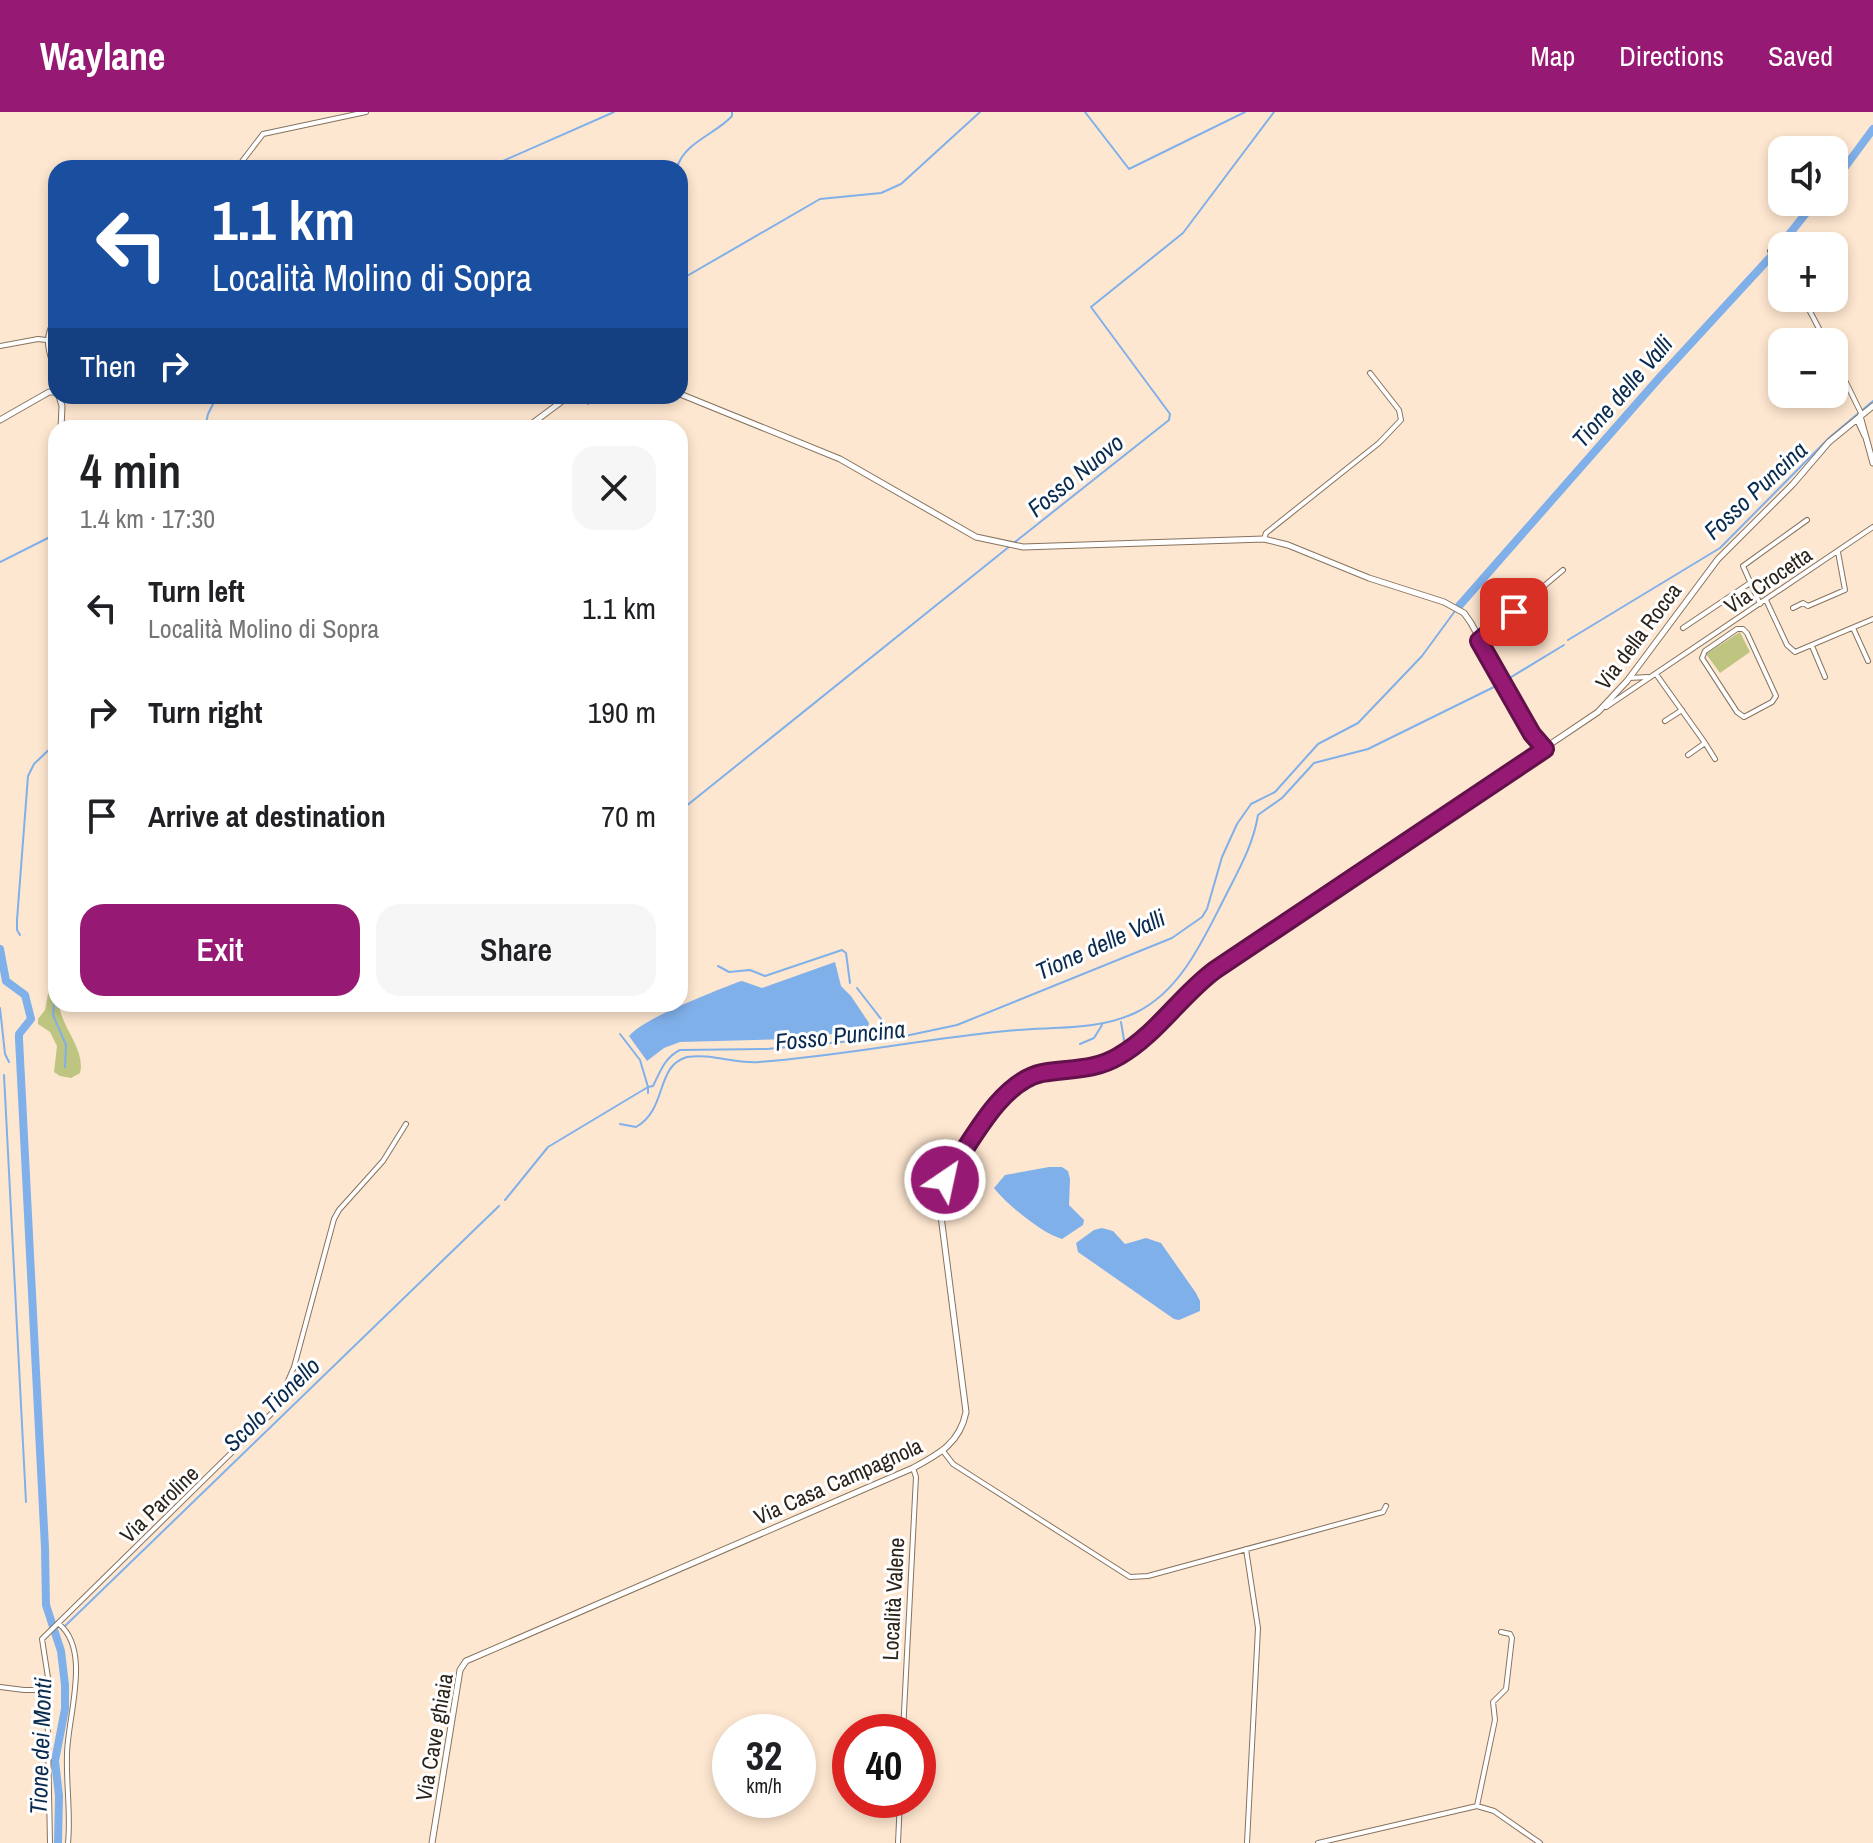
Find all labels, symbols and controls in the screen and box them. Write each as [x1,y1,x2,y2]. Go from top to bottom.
text: Waylane [40,31,165,82]
text: Map [1531,37,1575,75]
text: Directions [1619,37,1724,75]
text: Saved [1768,37,1833,75]
map controls [1768,136,1848,408]
button: sound [1768,136,1848,216]
text: 1.1 km [212,182,355,257]
icon: left [80,192,184,296]
button: + [1768,232,1848,312]
text: Località Molino di Sopra [212,254,532,302]
water label: Tione delle Valli [1565,328,1680,454]
button: − [1768,328,1848,408]
icon: right [152,344,196,388]
text: Then [80,346,136,386]
water label: Fosso Nuovo [1020,426,1130,524]
water label: Fosso Puncina [1696,434,1814,546]
text: 4 min [80,438,181,503]
button: close [572,446,656,530]
text: 1.4 km · 17:30 [80,501,215,536]
street label: Via Crocetta [1718,540,1818,620]
text: Turn left [148,571,245,611]
street label: Via della Rocca [1588,577,1688,695]
pin [1480,578,1548,646]
icon: left [80,586,124,630]
text: 1.1 km [582,588,656,628]
icon: arrive [1492,590,1536,634]
text: Località Molino di Sopra [148,611,379,646]
icon: right [80,690,124,734]
text: Turn right [148,692,262,732]
text: 190 m [588,692,656,732]
icon: arrive [80,794,124,838]
text: Arrive at destination [148,796,386,836]
text: 70 m [601,796,656,836]
water label: Tione delle Valli [1030,901,1170,987]
button: Exit [80,904,360,996]
button: Share [376,904,656,996]
water label: Fosso Puncina [773,1012,907,1058]
position arrow [903,1138,987,1222]
water label: Scolo Tionello [216,1350,327,1458]
street label: Via Casa Campagnola [749,1430,927,1532]
street label: Via Paroline [113,1459,205,1549]
street label: Località Valene [875,1537,911,1661]
street label: Via Cave ghiaia [408,1671,460,1803]
water label: Tione dei Monti [22,1676,58,1815]
speed limit sign: 40 [832,1714,936,1818]
text: 32 [746,1729,782,1782]
text: km/h [746,1772,782,1799]

